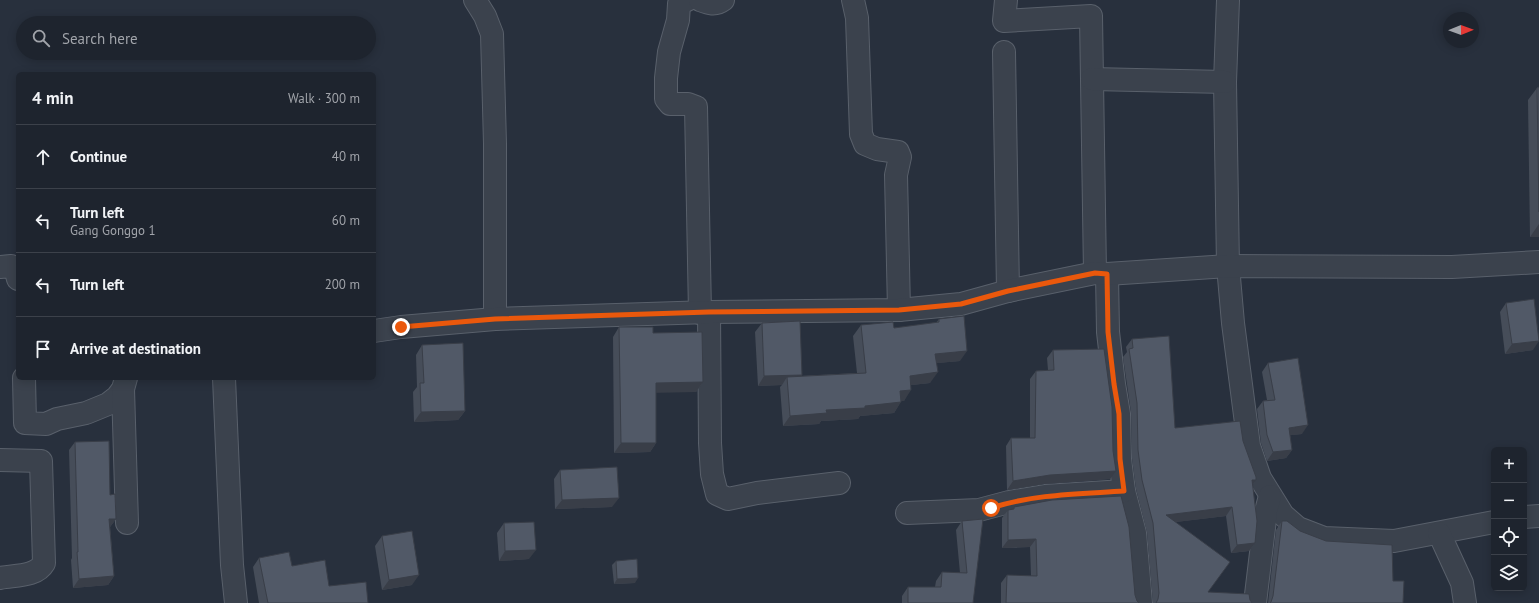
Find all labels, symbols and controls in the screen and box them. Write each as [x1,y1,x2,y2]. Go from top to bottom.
north arrow [1443,12,1479,48]
search box [16,16,376,60]
icon: search [30,27,52,49]
text: Search here [62,29,138,48]
text: 4 min [32,87,73,109]
text: Walk · 300 m [288,90,360,107]
icon: ahead [32,146,54,168]
text: Continue [70,147,127,166]
text: 40 m [332,148,360,165]
text: Turn left [70,203,124,222]
icon: left [32,210,54,232]
text: 60 m [332,212,360,229]
text: Gang Gonggo 1 [70,222,156,239]
icon: left [32,274,54,296]
text: Turn left [70,275,124,294]
text: 200 m [325,276,360,293]
route end [392,318,410,336]
icon: arrive [32,338,54,360]
text: Arrive at destination [70,339,201,358]
map controls [1491,447,1527,591]
button: + [1491,447,1527,483]
button: − [1491,483,1527,519]
route start [982,499,1000,517]
button: locate [1491,519,1527,555]
button: layers [1491,555,1527,591]

